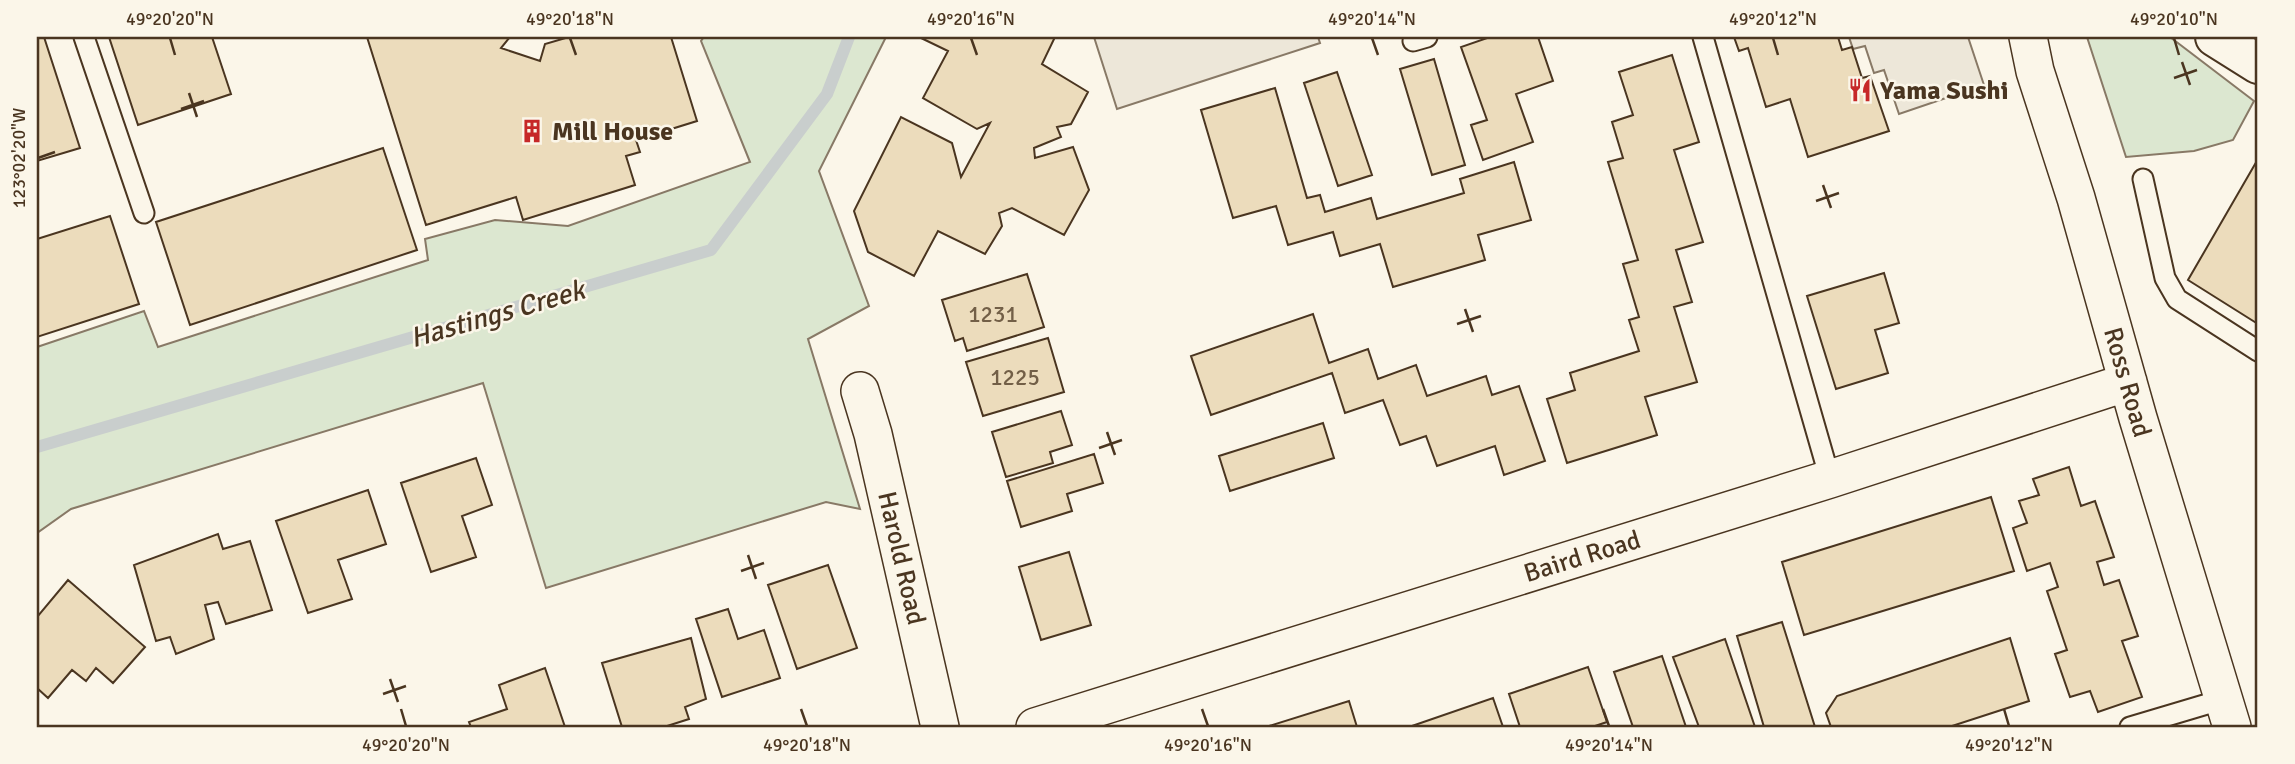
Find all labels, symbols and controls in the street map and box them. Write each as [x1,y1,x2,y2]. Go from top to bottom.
text: 49°20'20"N [126,8,214,30]
text: 49°20'18"N [526,8,614,30]
text: 49°20'16"N [927,8,1015,30]
text: 49°20'14"N [1328,8,1416,30]
text: 49°20'12"N [1729,8,1817,30]
text: 49°20'10"N [2130,8,2218,30]
place label: Yama Sushi [1879,75,2008,107]
restaurant icon: Yama Sushi [1846,76,1874,104]
text: 123°02'20"W [8,108,30,208]
place label: Mill House [552,116,673,148]
building icon: Mill House [518,117,546,145]
water label: Hastings Creek [406,272,591,355]
house number: 1231 [968,300,1018,329]
street label: Ross Road [2096,324,2158,441]
house number: 1225 [990,363,1040,392]
street label: Harold Road [870,488,932,628]
street label: Baird Road [1520,524,1645,590]
text: 49°20'20"N [362,734,450,756]
text: 49°20'18"N [763,734,851,756]
text: 49°20'16"N [1164,734,1252,756]
text: 49°20'14"N [1565,734,1653,756]
text: 49°20'12"N [1965,734,2053,756]

